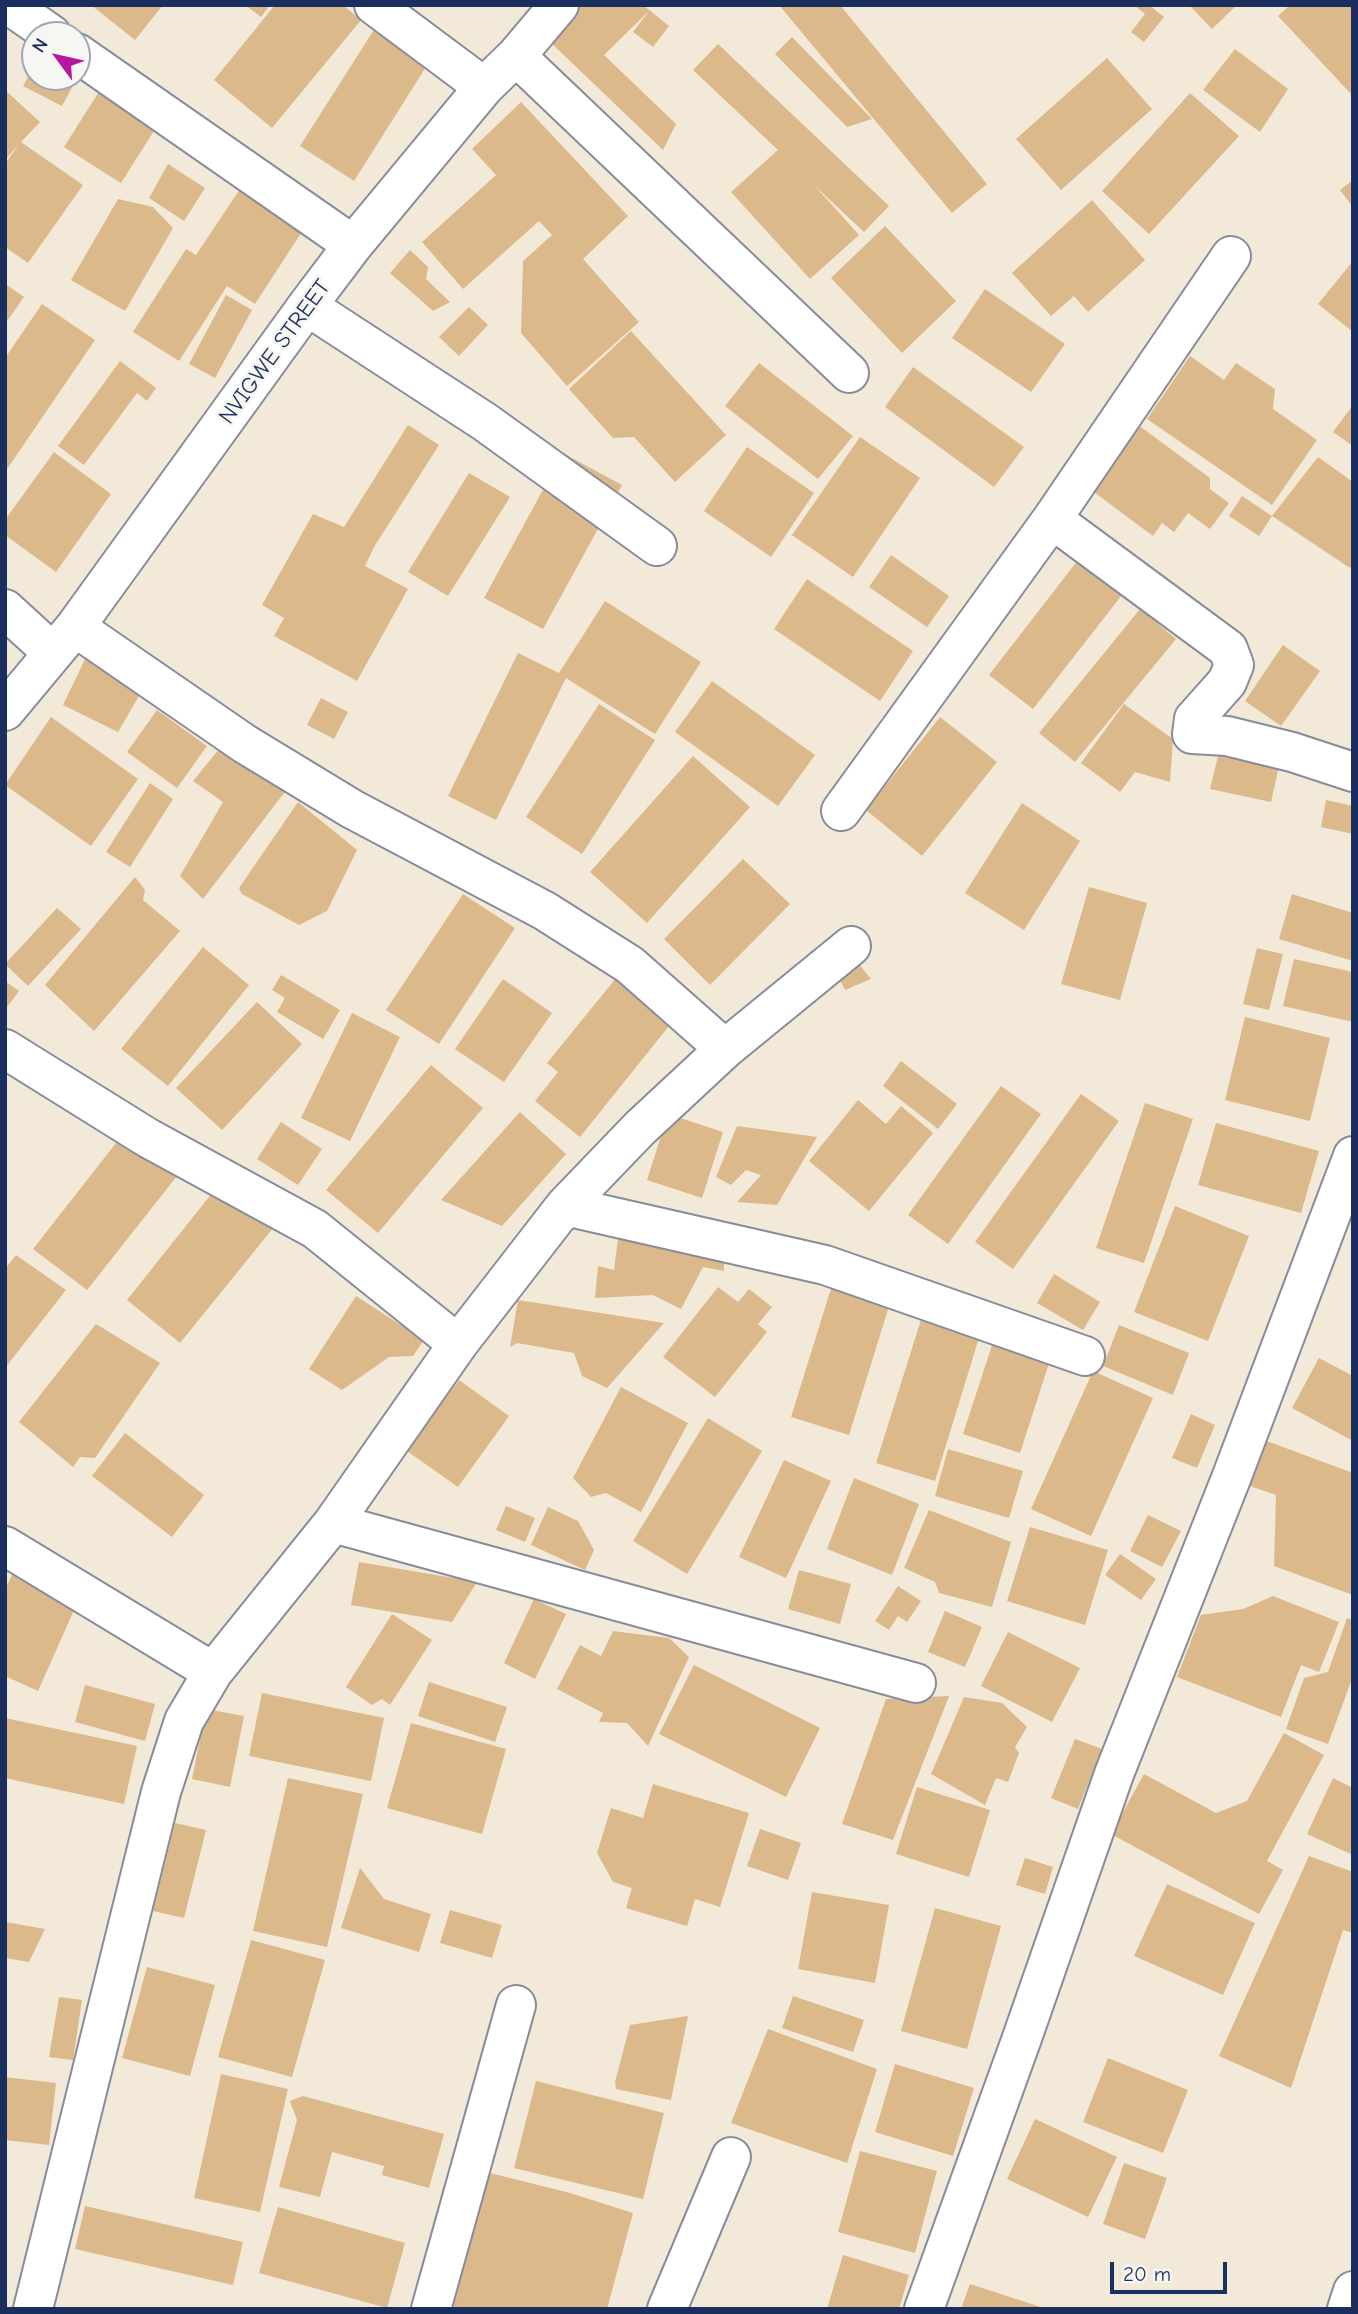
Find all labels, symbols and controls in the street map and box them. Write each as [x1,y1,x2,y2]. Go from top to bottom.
north arrow [21,21,91,91]
text: N [27,34,53,57]
street label: NVIGWE STREET [213,274,337,430]
scale bar [1113,2248,1230,2292]
text: 20 m [1123,2262,1171,2286]

